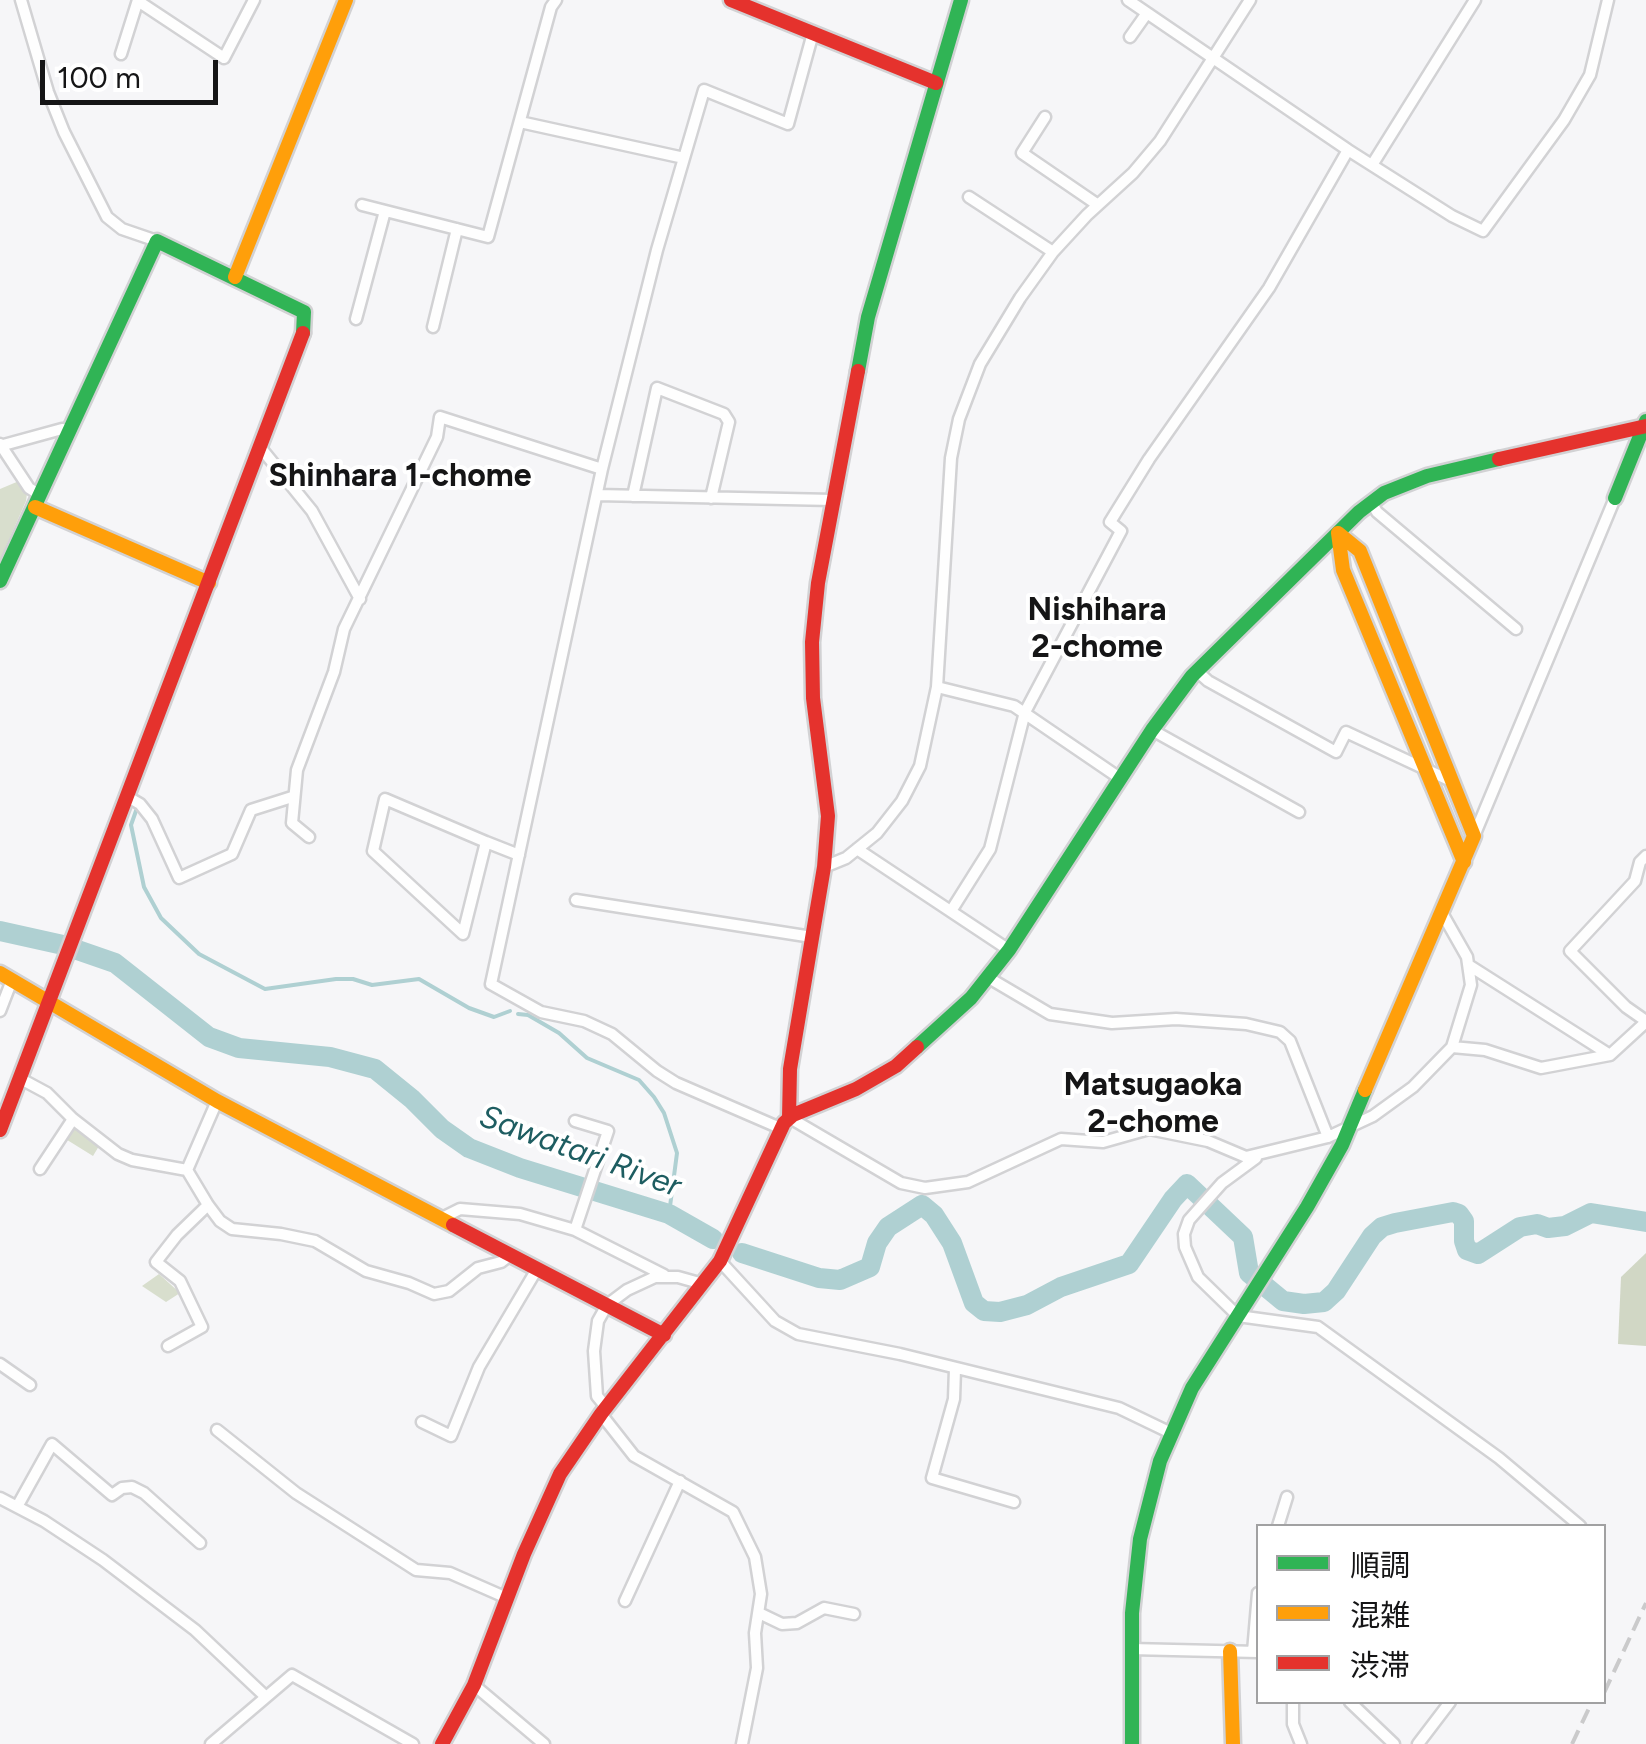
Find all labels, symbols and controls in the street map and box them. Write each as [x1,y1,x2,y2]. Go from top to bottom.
scale bar [45,40,222,102]
text: 100 m [57,59,141,96]
district label: Shinhara 1-chome [269,458,531,496]
district label: Nishihara 2-chome [1027,592,1167,667]
district label: Matsugaoka 2-chome [1064,1067,1242,1142]
water label: Sawatari River [474,1098,686,1206]
legend [1256,1524,1606,1704]
text: 順調 [1350,1547,1410,1584]
text: 混雑 [1350,1597,1410,1634]
text: 渋滞 [1350,1647,1410,1684]

